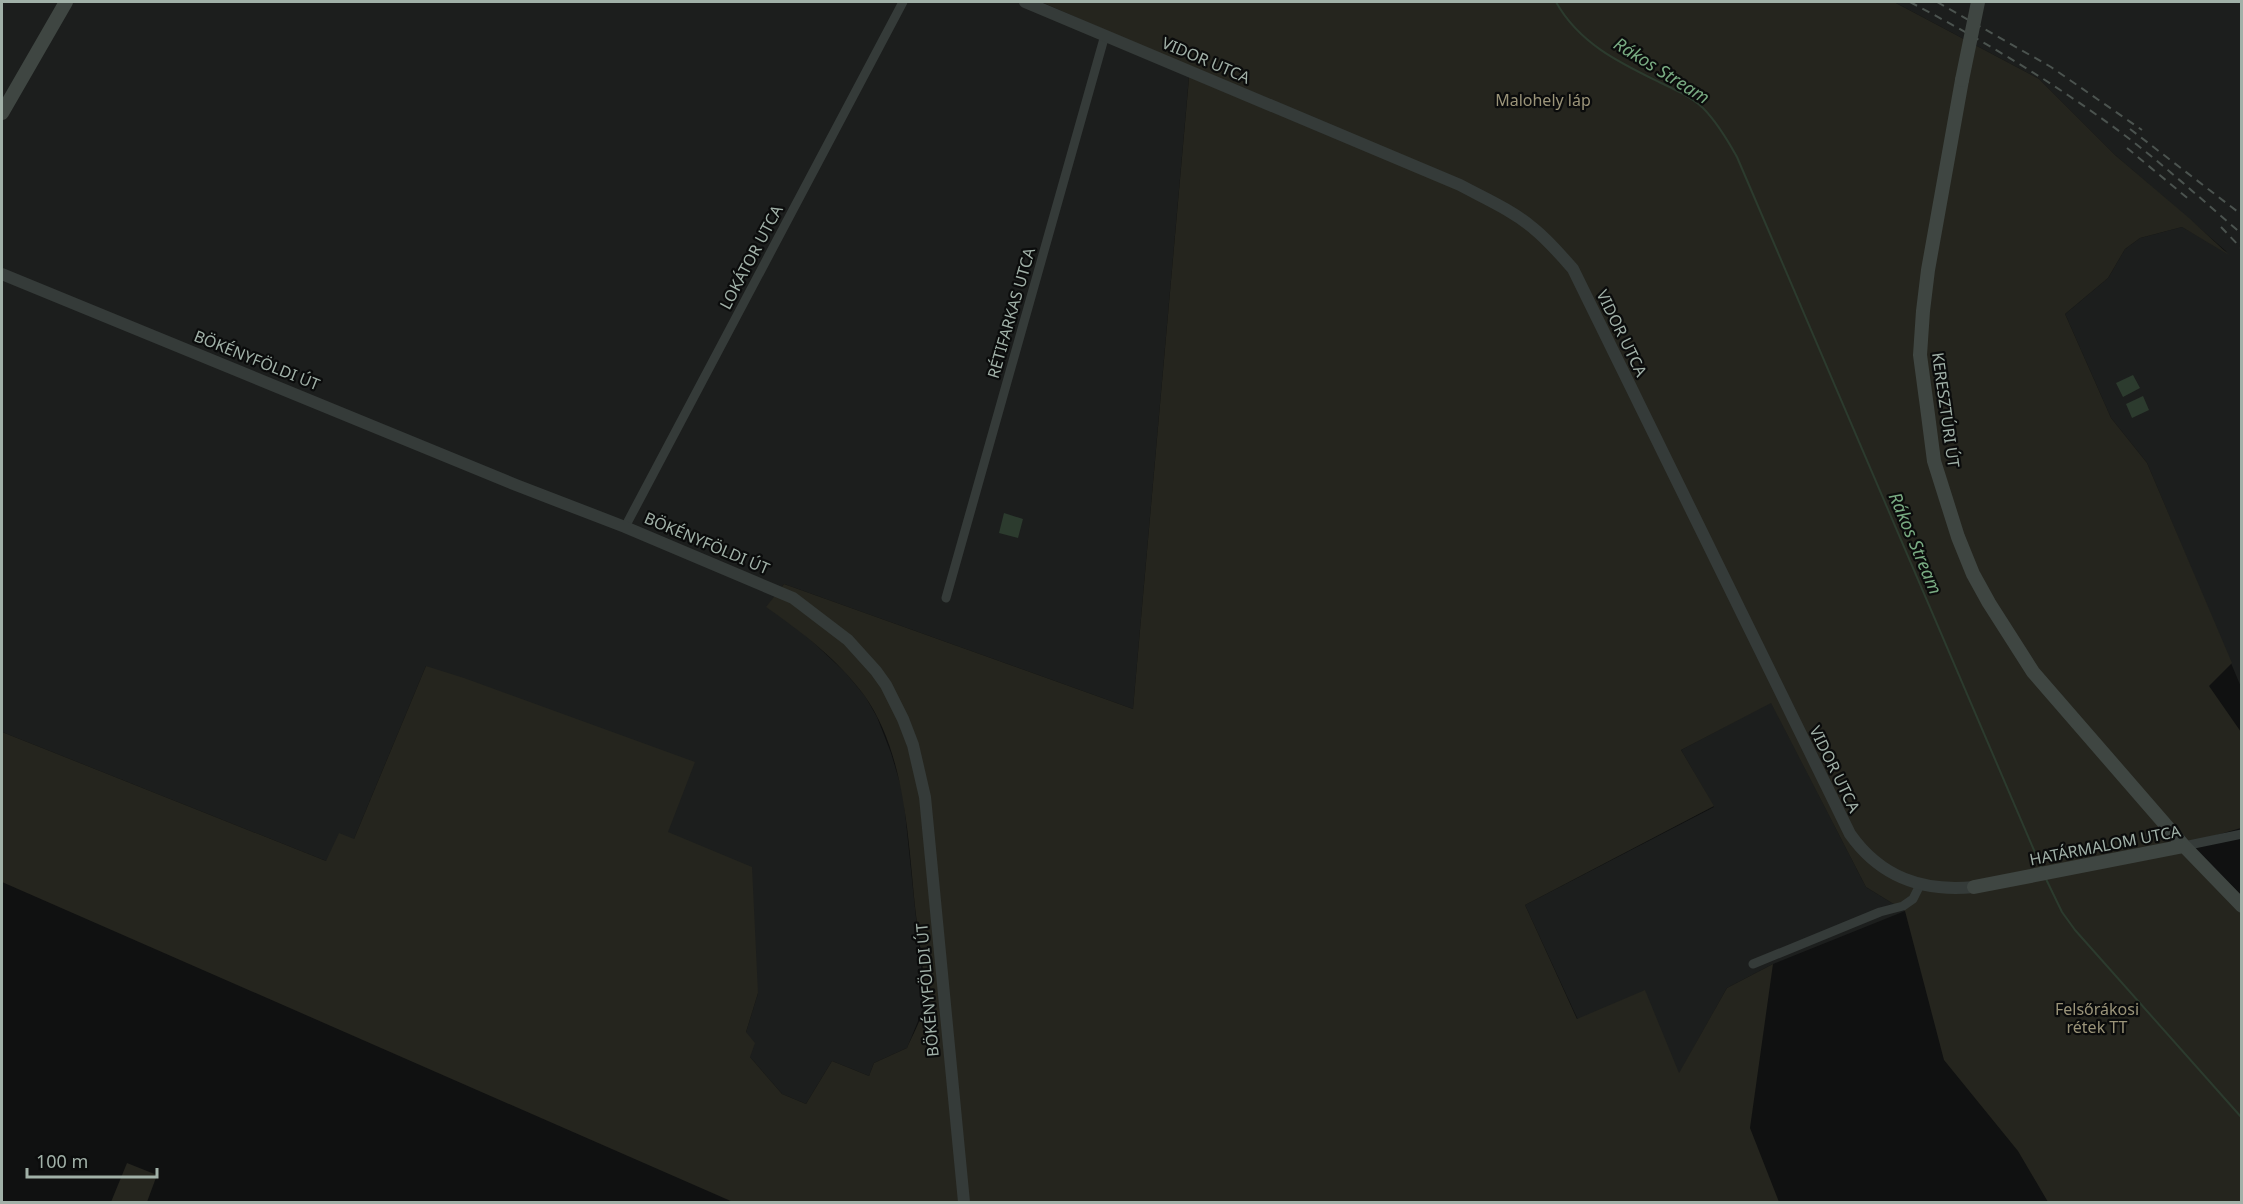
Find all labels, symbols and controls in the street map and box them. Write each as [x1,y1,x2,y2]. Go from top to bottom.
water label: Rákos Stream [1610,31,1714,109]
street label: VIDOR UTCA [1158,32,1254,89]
park label: Malohely láp [1495,89,1591,111]
street label: LOKÁTOR UTCA [714,200,788,313]
street label: RÉTIFARKAS UTCA [982,244,1040,381]
street label: VIDOR UTCA [1592,286,1653,381]
street label: BÖKÉNYFÖLDI ÚT [191,325,323,395]
street label: KERESZTÚRI ÚT [1927,351,1965,469]
water label: Rákos Stream [1884,488,1948,598]
street label: BÖKÉNYFÖLDI ÚT [641,507,773,579]
street label: VIDOR UTCA [1805,722,1866,817]
street label: HATÁRMALOM UTCA [2028,819,2183,870]
street label: BÖKÉNYFÖLDI ÚT [910,922,944,1058]
park label: Felsőrákosi rétek TT [2055,998,2139,1038]
scale bar [27,1141,158,1179]
text: 100 m [36,1149,88,1173]

